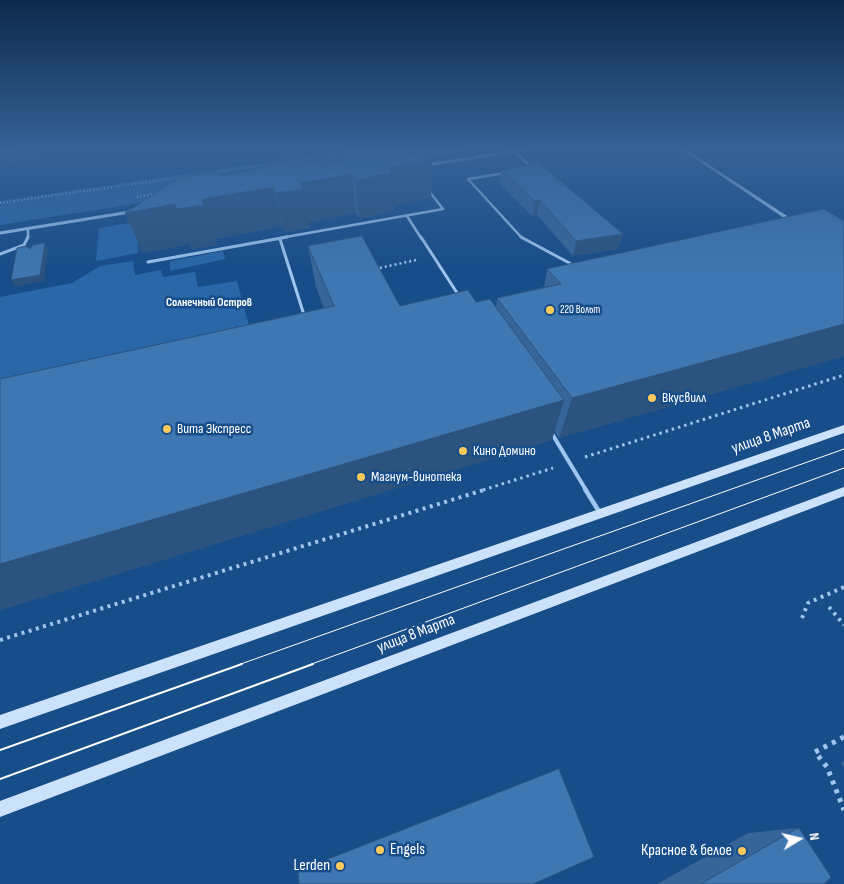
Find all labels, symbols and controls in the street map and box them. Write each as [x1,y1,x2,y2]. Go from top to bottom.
district label: Солнечный Остров [166,296,252,310]
place label: 220 Вольт [560,303,600,317]
marker: 220 Вольт [544,304,556,316]
place label: Вкусвилл [662,390,706,406]
marker: Вкусвилл [646,392,658,404]
street label: улица 8 Марта [729,414,813,458]
place label: Вита Экспресс [177,421,251,437]
marker: Вита Экспресс [161,423,173,435]
place label: Кино Домино [473,443,536,459]
marker: Кино Домино [457,445,469,457]
place label: Магнум-винотека [371,469,462,485]
marker: Магнум-винотека [355,471,367,483]
street label: улица 8 Марта [374,610,458,658]
north arrow [774,814,824,864]
text: N [805,832,823,842]
place label: Engels [390,840,425,860]
place label: Красное & белое [641,841,732,861]
marker: Engels [374,844,386,856]
marker: Красное & белое [736,845,748,857]
place label: Lerden [294,856,330,876]
marker: Lerden [334,860,346,872]

